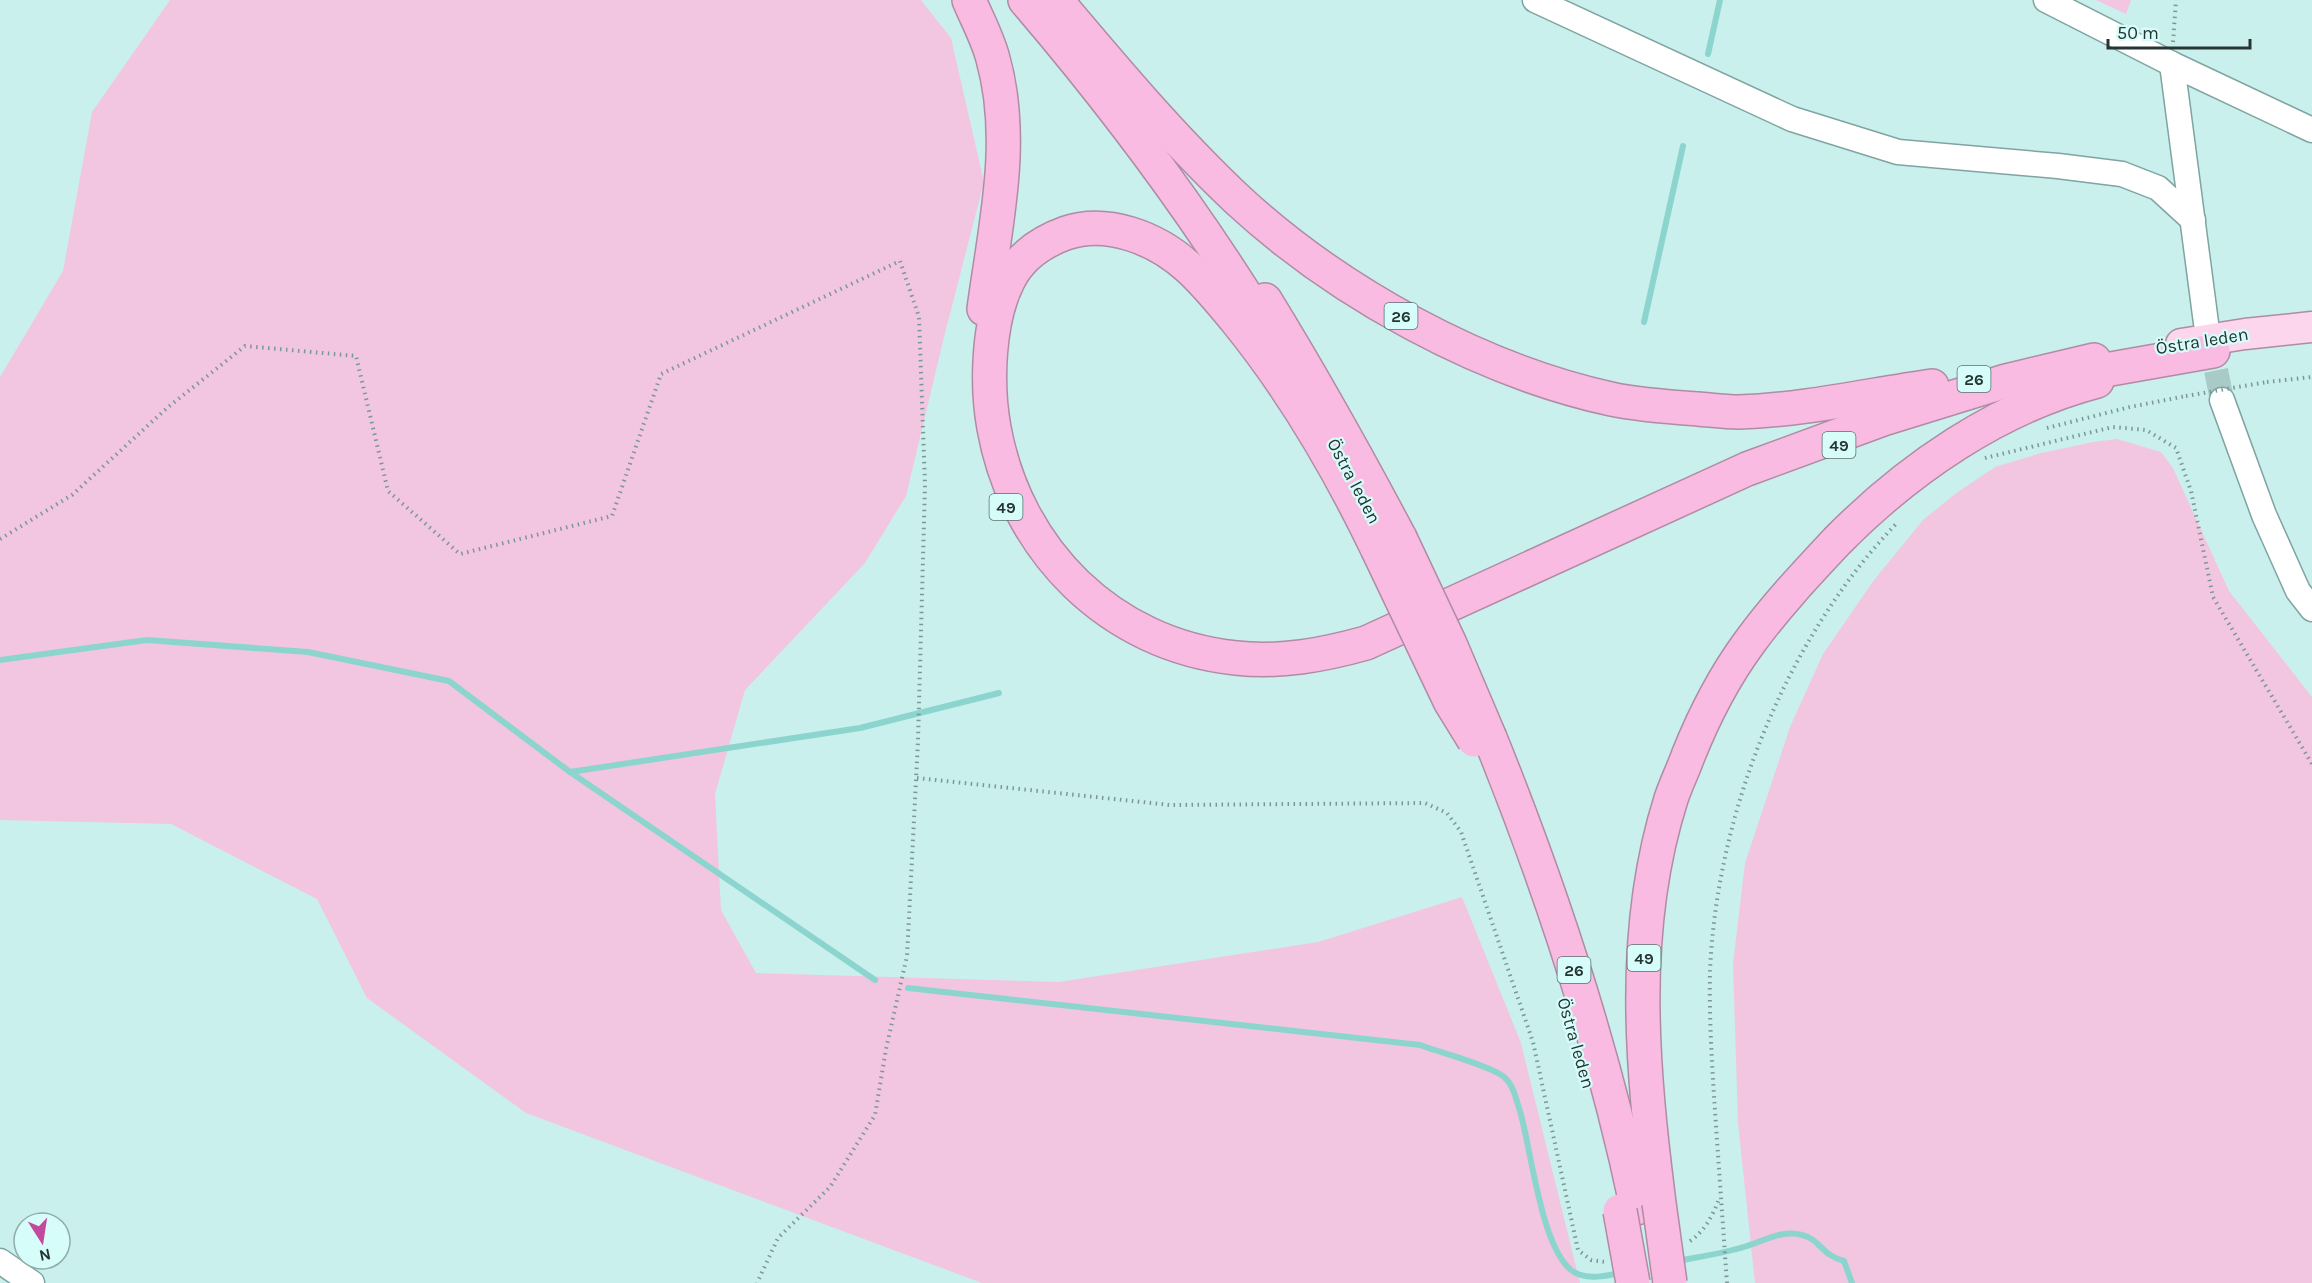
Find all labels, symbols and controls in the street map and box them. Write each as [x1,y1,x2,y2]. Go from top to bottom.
scale bar [2108,12,2250,50]
text: 50 m [2117,22,2159,44]
road number: 26 [1384,303,1418,329]
street label: Östra leden [2154,323,2250,359]
road number: 26 [1958,366,1990,392]
road number: 49 [1822,432,1856,458]
street label: Östra leden [1322,435,1386,527]
road number: 49 [990,494,1022,520]
road number: 49 [1628,945,1660,971]
road number: 26 [1558,957,1590,983]
street label: Östra leden [1553,995,1599,1091]
north arrow [12,1211,72,1271]
text: N [37,1245,53,1266]

